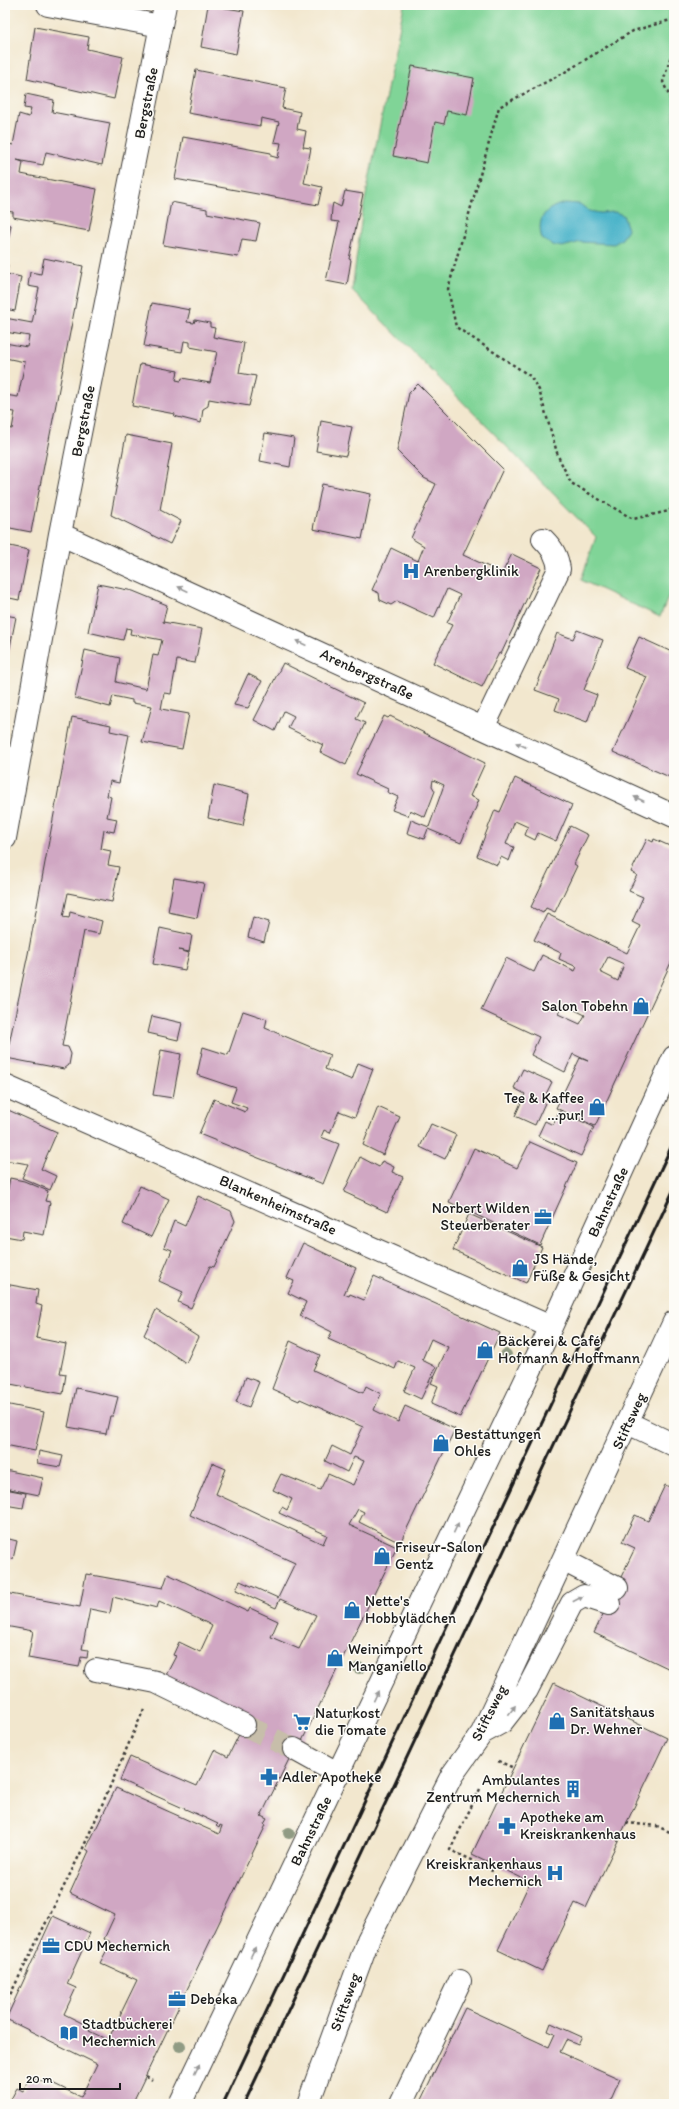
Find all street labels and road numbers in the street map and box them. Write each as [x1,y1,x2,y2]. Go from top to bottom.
street label: Bergstraße [130,66,162,140]
street label: Bergstraße [67,384,99,458]
street label: Arenbergstraße [317,644,417,704]
street label: Bahnstraße [584,1164,632,1240]
street label: Blankenheimstraße [217,1171,339,1239]
street label: Stiftsweg [608,1389,650,1452]
street label: Stiftsweg [467,1682,511,1744]
street label: Bahnstraße [286,1793,336,1869]
street label: Stiftsweg [326,1970,364,2034]

